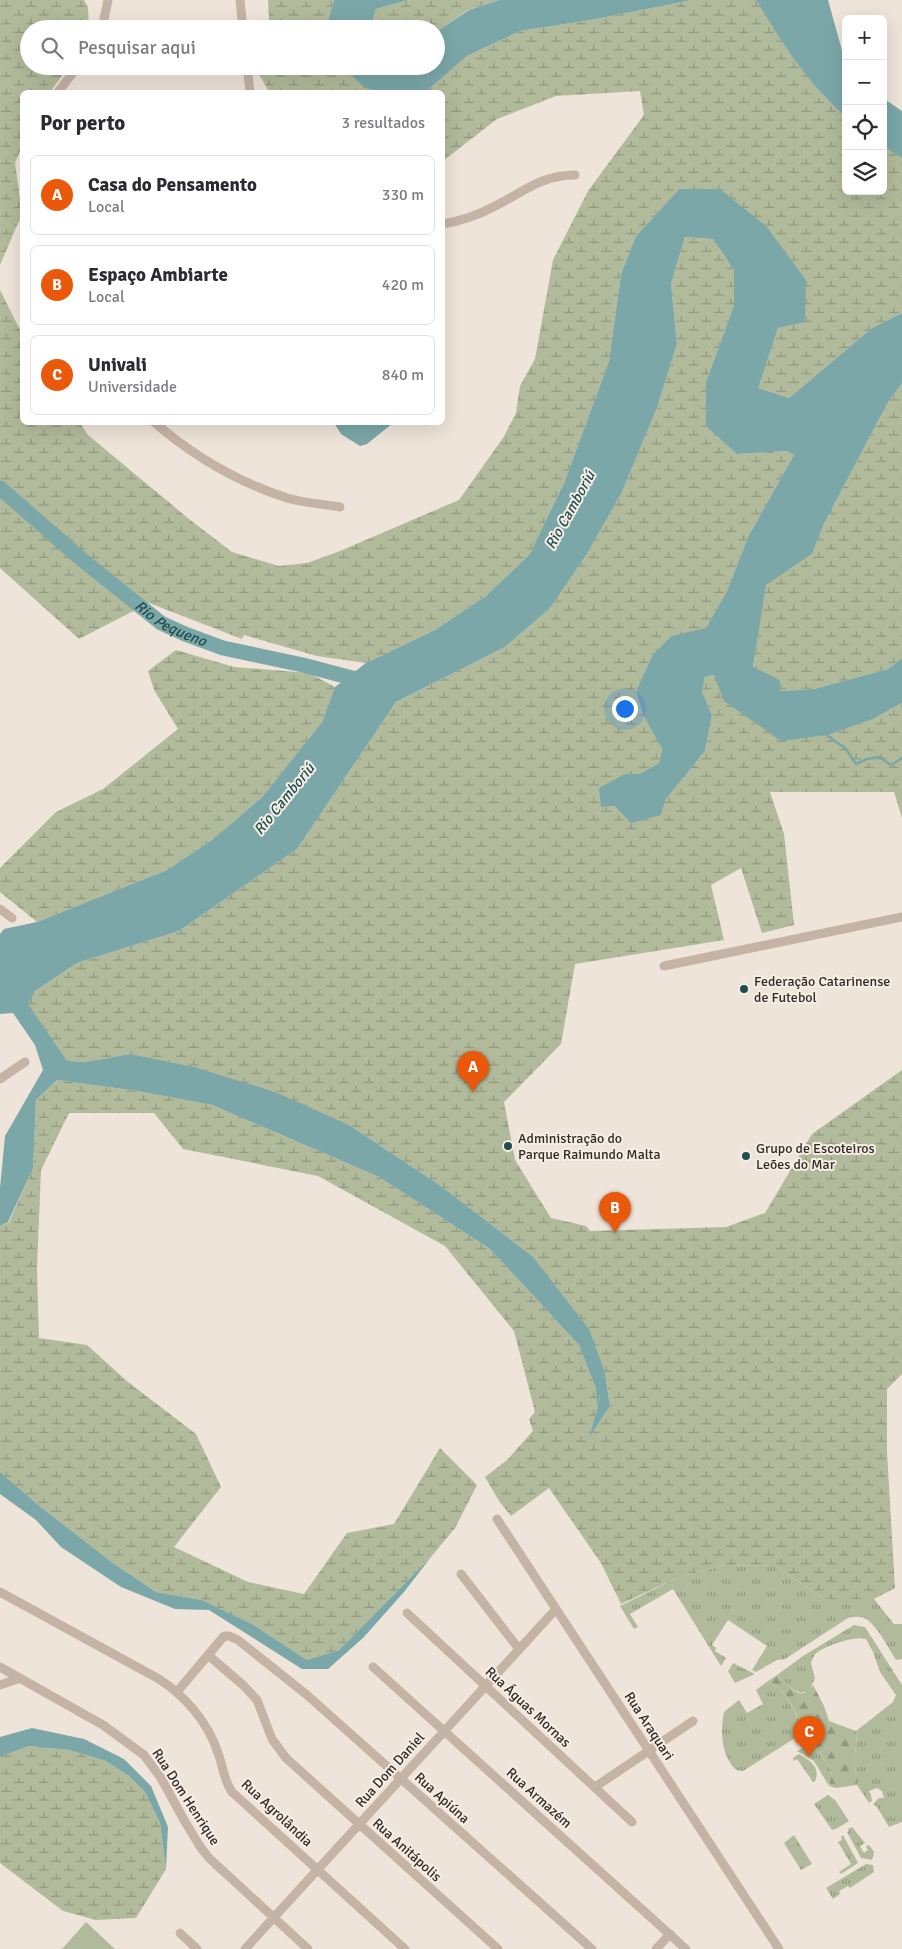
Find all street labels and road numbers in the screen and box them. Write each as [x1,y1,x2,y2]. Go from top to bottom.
street label: Rua Águas Mornas [482,1663,574,1751]
street label: Rua Araquari [621,1689,677,1763]
street label: Rua Dom Daniel [352,1729,428,1811]
street label: Rua Dom Henrique [148,1745,224,1849]
street label: Rua Armazém [503,1764,575,1832]
street label: Rua Apiúna [411,1769,473,1827]
street label: Rua Agrolândia [238,1776,316,1850]
street label: Rua Anitápolis [369,1815,445,1885]

